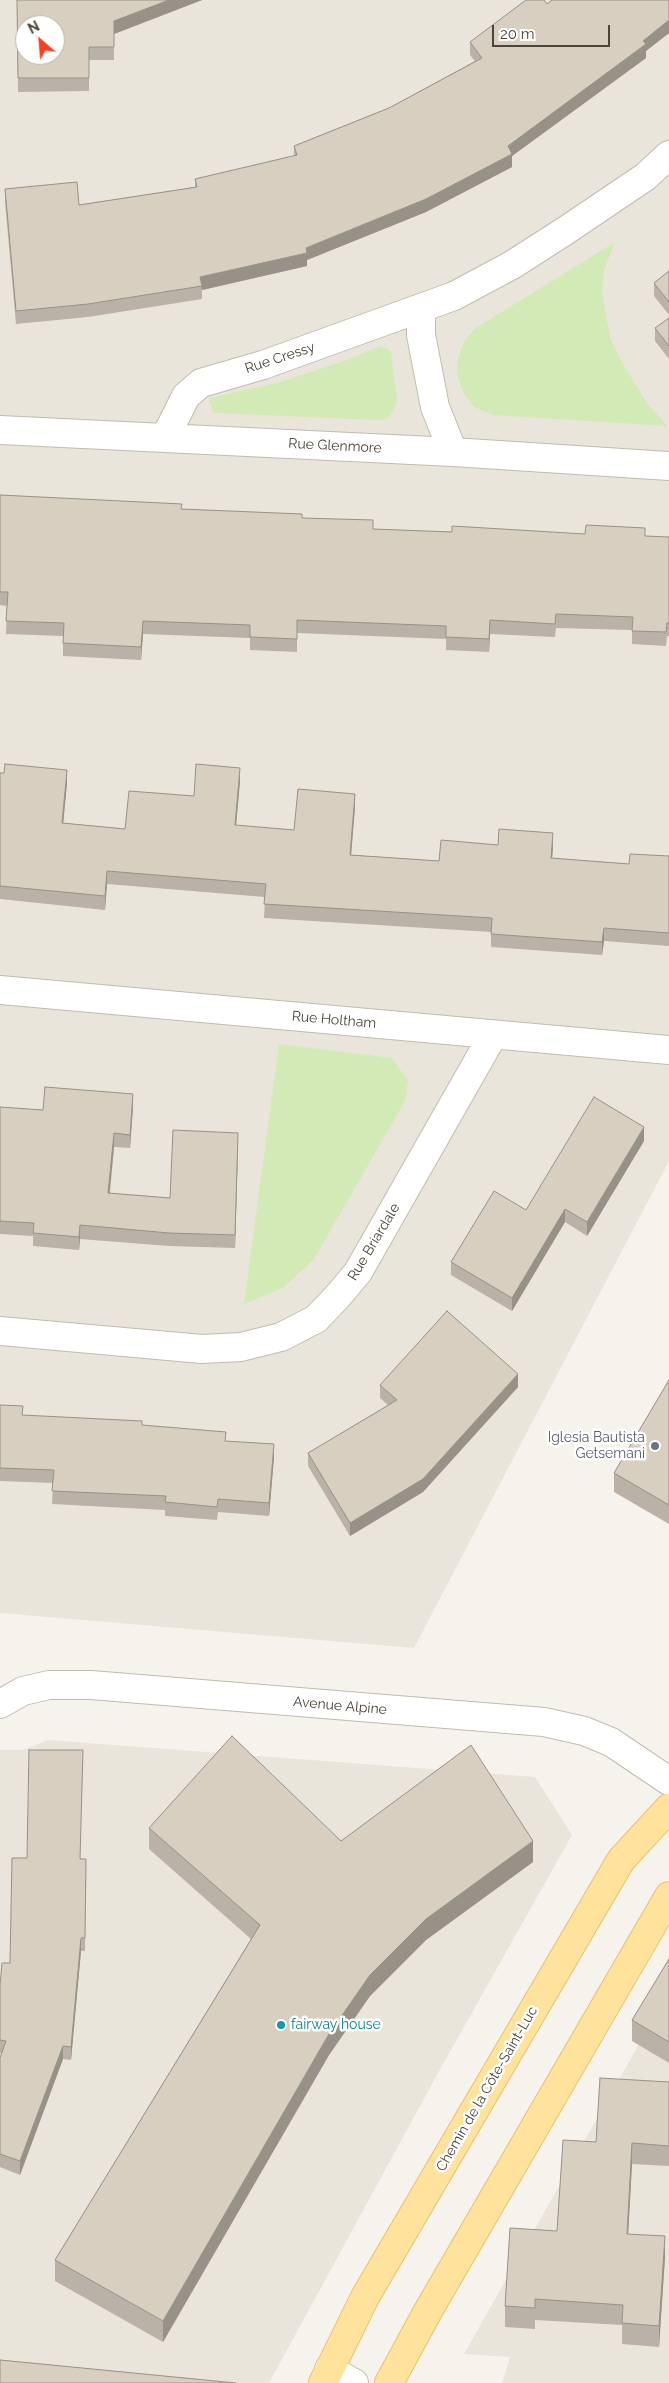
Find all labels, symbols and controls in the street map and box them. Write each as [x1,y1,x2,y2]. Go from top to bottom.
north arrow [15,15,65,65]
scale bar [494,15,612,47]
text: N [25,18,42,37]
text: 20 m [500,25,535,43]
street label: Rue Cressy [243,339,317,377]
street label: Rue Glenmore [288,435,382,457]
street label: Rue Holtham [291,1008,377,1032]
street label: Rue Briardale [344,1200,404,1284]
place label: Iglesia Bautista Getsemani [548,1430,645,1462]
marker: Iglesia Bautista Getsemani [649,1440,661,1452]
street label: Avenue Alpine [292,1694,388,1718]
street label: Chemin de la Côte-Saint-Luc [433,2004,541,2174]
place label: fairway house [291,2017,381,2033]
marker: fairway house [275,2019,287,2031]

